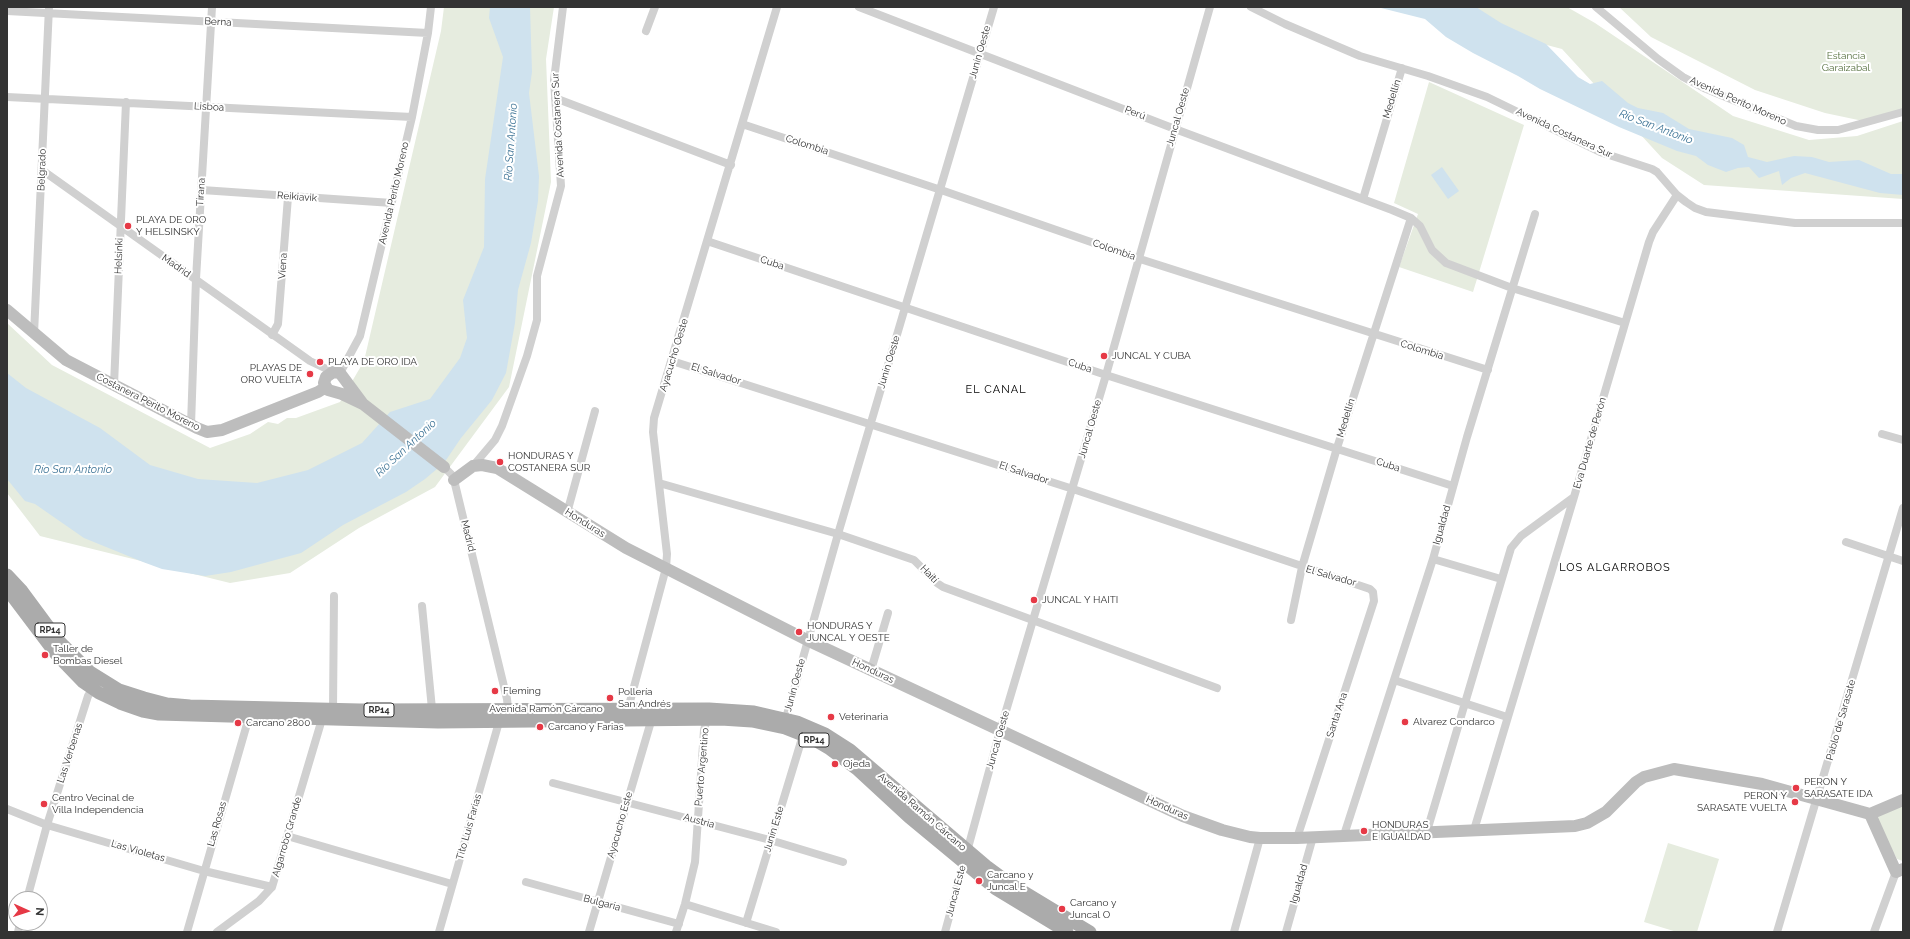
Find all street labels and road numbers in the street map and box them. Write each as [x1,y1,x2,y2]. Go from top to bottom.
street label: Berna [204,15,232,29]
street label: Junín Oeste [967,24,993,80]
street label: Avenida Costanera Sur [549,72,567,178]
street label: Avenida Perito Moreno [1688,74,1788,128]
street label: Medellín [1380,78,1404,120]
street label: Juncal Oeste [1164,86,1192,148]
street label: Lisboa [194,100,224,114]
street label: Perú [1123,104,1147,122]
street label: Avenida Costanera Sur [1514,105,1614,161]
street label: Colombia [784,132,830,158]
street label: Avenida Perito Moreno [376,141,412,245]
street label: Belgrado [35,149,49,191]
street label: Tirana [194,177,208,207]
street label: Reikiavik [277,190,317,204]
street label: Colombia [1091,237,1137,263]
street label: Helsinki [112,238,126,274]
street label: Madrid [159,252,193,280]
street label: Viena [276,253,290,279]
street label: Cuba [759,254,785,272]
street label: Ayacucho Oeste [657,317,691,393]
street label: Junín Oeste [875,334,903,390]
street label: Colombia [1399,338,1445,362]
street label: Cuba [1067,356,1093,376]
street label: El Salvador [689,361,743,387]
street label: Costanera Perito Moreno [94,371,202,433]
street label: Eva Duarte de Perón [1571,396,1609,490]
street label: Medellín [1334,397,1358,439]
street label: Juncal Oeste [1076,398,1104,460]
street label: Cuba [1375,456,1401,474]
street label: El Salvador [998,459,1050,487]
street label: Igualdad [1431,504,1453,546]
street label: Honduras [563,506,607,540]
street label: Madrid [458,519,478,553]
street label: Haití [918,562,940,586]
street label: El Salvador [1304,563,1358,589]
road number: RP14 [35,623,65,637]
street label: Honduras [850,656,896,686]
street label: Junín Oeste [782,657,808,713]
street label: Pablo de Sarasate [1824,678,1858,762]
street label: Santa Ana [1324,691,1350,739]
road number: RP14 [364,703,394,717]
street label: Avenida Ramón Cárcano [489,703,603,715]
street label: Juncal Oeste [984,709,1012,771]
street label: Las Verbenas [55,722,85,784]
street label: Puerto Argentino [693,727,711,807]
road number: RP14 [799,733,829,747]
street label: Avenida Ramón Cárcano [875,770,969,854]
street label: Ayacucho Este [605,790,635,860]
street label: Tito Luis Farias [454,793,484,861]
street label: Honduras [1144,793,1190,823]
street label: Algarrobo Grande [270,796,304,878]
street label: Las Rosas [205,800,229,848]
street label: Junín Este [761,805,787,853]
street label: Austria [682,811,716,831]
street label: Las Violetas [110,838,166,864]
street label: Igualdad [1288,863,1310,905]
street label: Juncal Este [943,864,969,918]
street label: Bulgaria [582,892,622,914]

